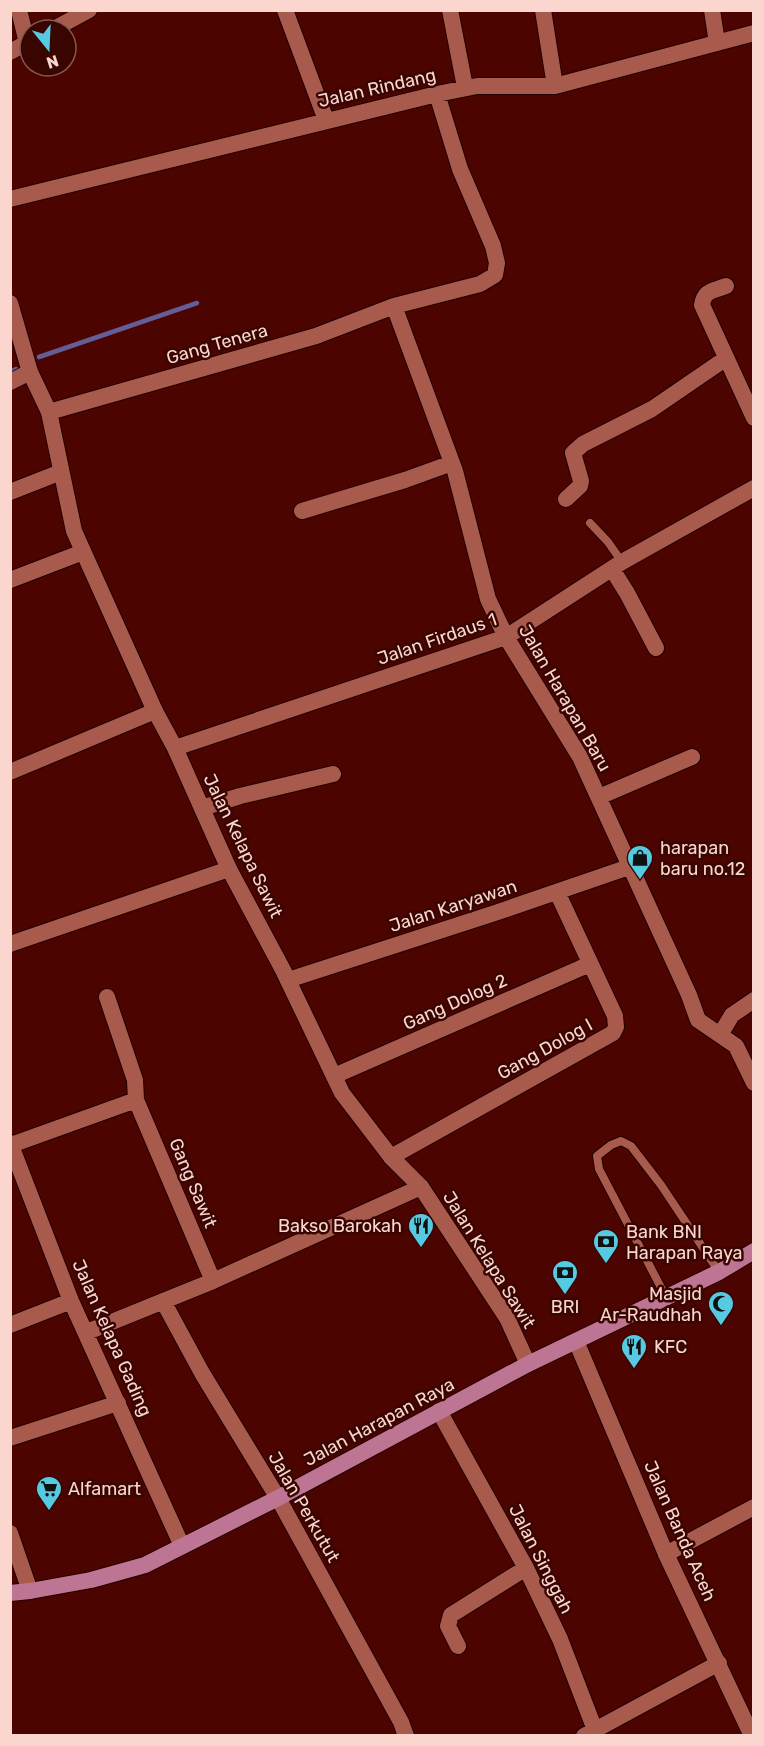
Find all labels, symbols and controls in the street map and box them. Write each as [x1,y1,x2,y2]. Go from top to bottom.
north arrow [18,18,78,78]
text: N [44,51,61,73]
street label: Jalan Rindang [316,64,438,112]
street label: Gang Tenera [164,319,270,369]
street label: Jalan Firdaus 1 [374,608,500,670]
street label: Jalan Harapan Baru [514,621,616,775]
street label: Jalan Kelapa Sawit [199,770,287,922]
place label: harapan baru no.12 [660,837,745,880]
shop icon: harapan baru no.12 [625,843,655,881]
street label: Jalan Karyawan [386,875,520,937]
street label: Gang Dolog 2 [400,969,510,1035]
street label: Gang Dolog I [493,1014,597,1084]
street label: Gang Sawit [164,1135,222,1231]
street label: Jalan Kelapa Sawit [438,1187,540,1333]
restaurant icon: Bakso Barokah [406,1211,436,1249]
place label: Bakso Barokah [278,1215,402,1237]
place label: Bank BNI Harapan Raya [626,1221,742,1264]
bank icon: Bank BNI Harapan Raya [591,1227,621,1265]
street label: Jalan Kelapa Gading [67,1256,157,1420]
bank icon: BRI [550,1258,580,1296]
place label: Masjid Ar-Raudhah [600,1283,702,1326]
mosque icon: Masjid Ar-Raudhah [706,1289,736,1327]
place label: BRI [551,1296,579,1318]
restaurant icon: KFC [619,1332,649,1370]
place label: KFC [654,1336,687,1358]
street label: Jalan Harapan Raya [300,1373,458,1471]
street label: Jalan Perkutut [263,1448,345,1566]
street label: Jalan Banda Aceh [639,1457,721,1605]
supermarket icon: Alfamart [34,1474,64,1512]
place label: Alfamart [68,1478,141,1500]
street label: Jalan Singgah [504,1501,578,1617]

